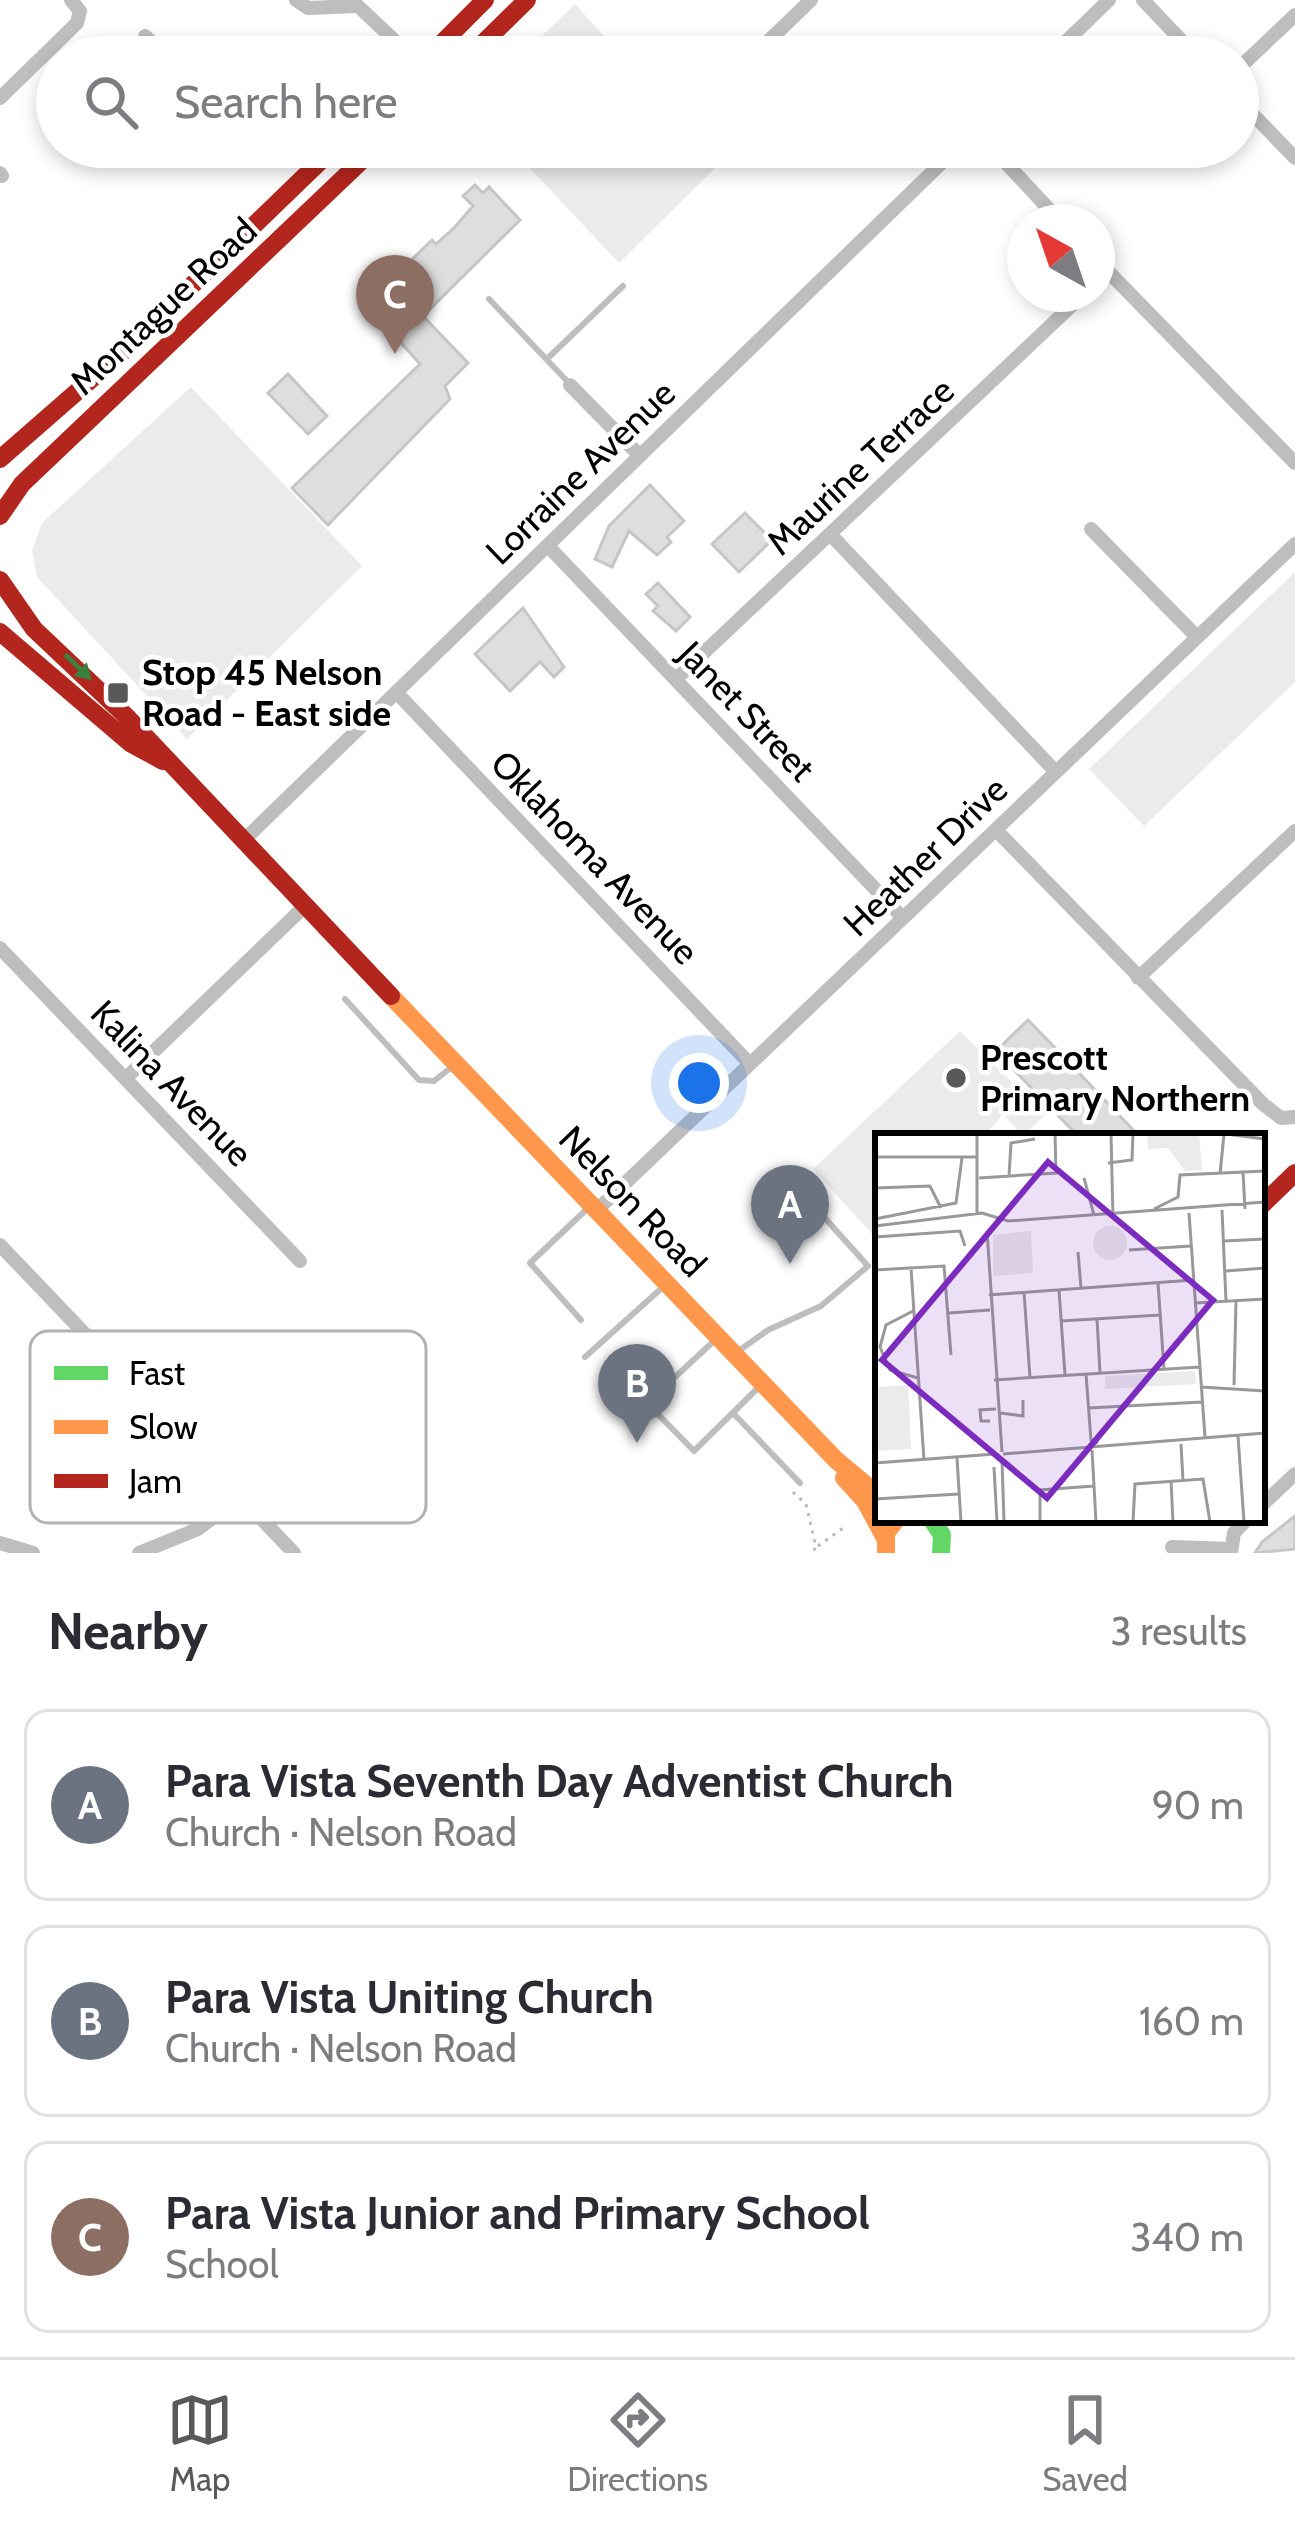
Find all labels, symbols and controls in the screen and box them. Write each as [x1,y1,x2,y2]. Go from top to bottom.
search box [36,36,1259,168]
icon: search [78,69,144,135]
text: Search here [174,75,398,129]
north arrow [1007,204,1115,312]
street label: Montague Road [61,208,265,404]
pin: C [356,255,434,354]
street label: Maurine Terrace [757,368,963,564]
street label: Lorraine Avenue [476,371,684,573]
street label: Janet Street [669,631,824,790]
place label: Stop 45 Nelson Road - East side [142,650,391,735]
one-way arrow [63,652,92,680]
marker: Stop 45 Nelson Road - East side [105,680,131,706]
street label: Oklahoma Avenue [482,741,708,973]
street label: Heather Drive [834,767,1016,945]
street label: Kalina Avenue [82,991,262,1175]
place label: Prescott Primary Northern [980,1035,1250,1120]
your location [669,1053,729,1113]
marker: Prescott Primary Northern [943,1065,969,1091]
street label: Nelson Road [550,1116,716,1286]
inset map [875,1133,1265,1523]
pin: A [751,1165,829,1264]
legend [30,1331,426,1523]
pin: B [598,1344,676,1443]
text: Fast [129,1353,185,1393]
text: Slow [129,1407,198,1447]
text: Jam [128,1461,182,1501]
text: Nearby [48,1600,208,1662]
text: 3 results [1110,1607,1247,1655]
text: Para Vista Seventh Day Adventist Church [165,1754,954,1808]
text: A [78,1781,102,1829]
text: 90 m [1152,1781,1244,1829]
text: Church · Nelson Road [165,1808,517,1856]
text: Para Vista Uniting Church [165,1970,654,2024]
text: B [78,1997,102,2045]
text: 160 m [1139,1997,1244,2045]
text: Church · Nelson Road [165,2024,517,2072]
text: Para Vista Junior and Primary School [165,2186,870,2240]
text: C [78,2213,102,2261]
text: 340 m [1130,2213,1244,2261]
text: School [165,2240,279,2288]
tab: Map [167,2387,233,2499]
tab: Directions [567,2387,708,2499]
tab: Saved [1042,2387,1128,2499]

